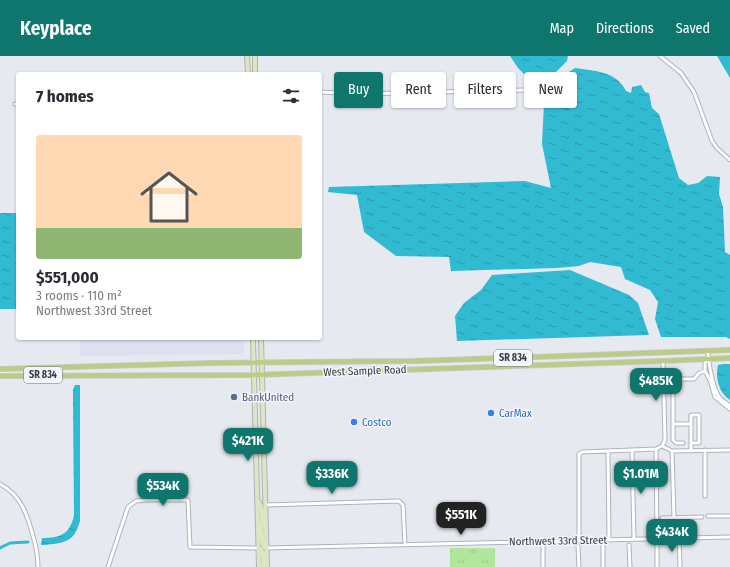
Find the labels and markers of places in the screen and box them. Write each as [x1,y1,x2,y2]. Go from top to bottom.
pin: $485K [628,368,684,402]
place label: BankUnited [242,391,294,404]
marker: BankUnited [229,392,239,402]
place label: CarMax [499,407,532,420]
marker: CarMax [486,408,496,418]
place label: Costco [362,416,392,429]
marker: Costco [349,417,359,427]
pin: $421K [220,428,276,462]
pin: $336K [304,461,360,495]
pin: $1.01M [608,461,674,495]
pin: $534K [135,473,191,507]
pin: $551K [433,502,489,536]
pin: $434K [644,519,700,553]

